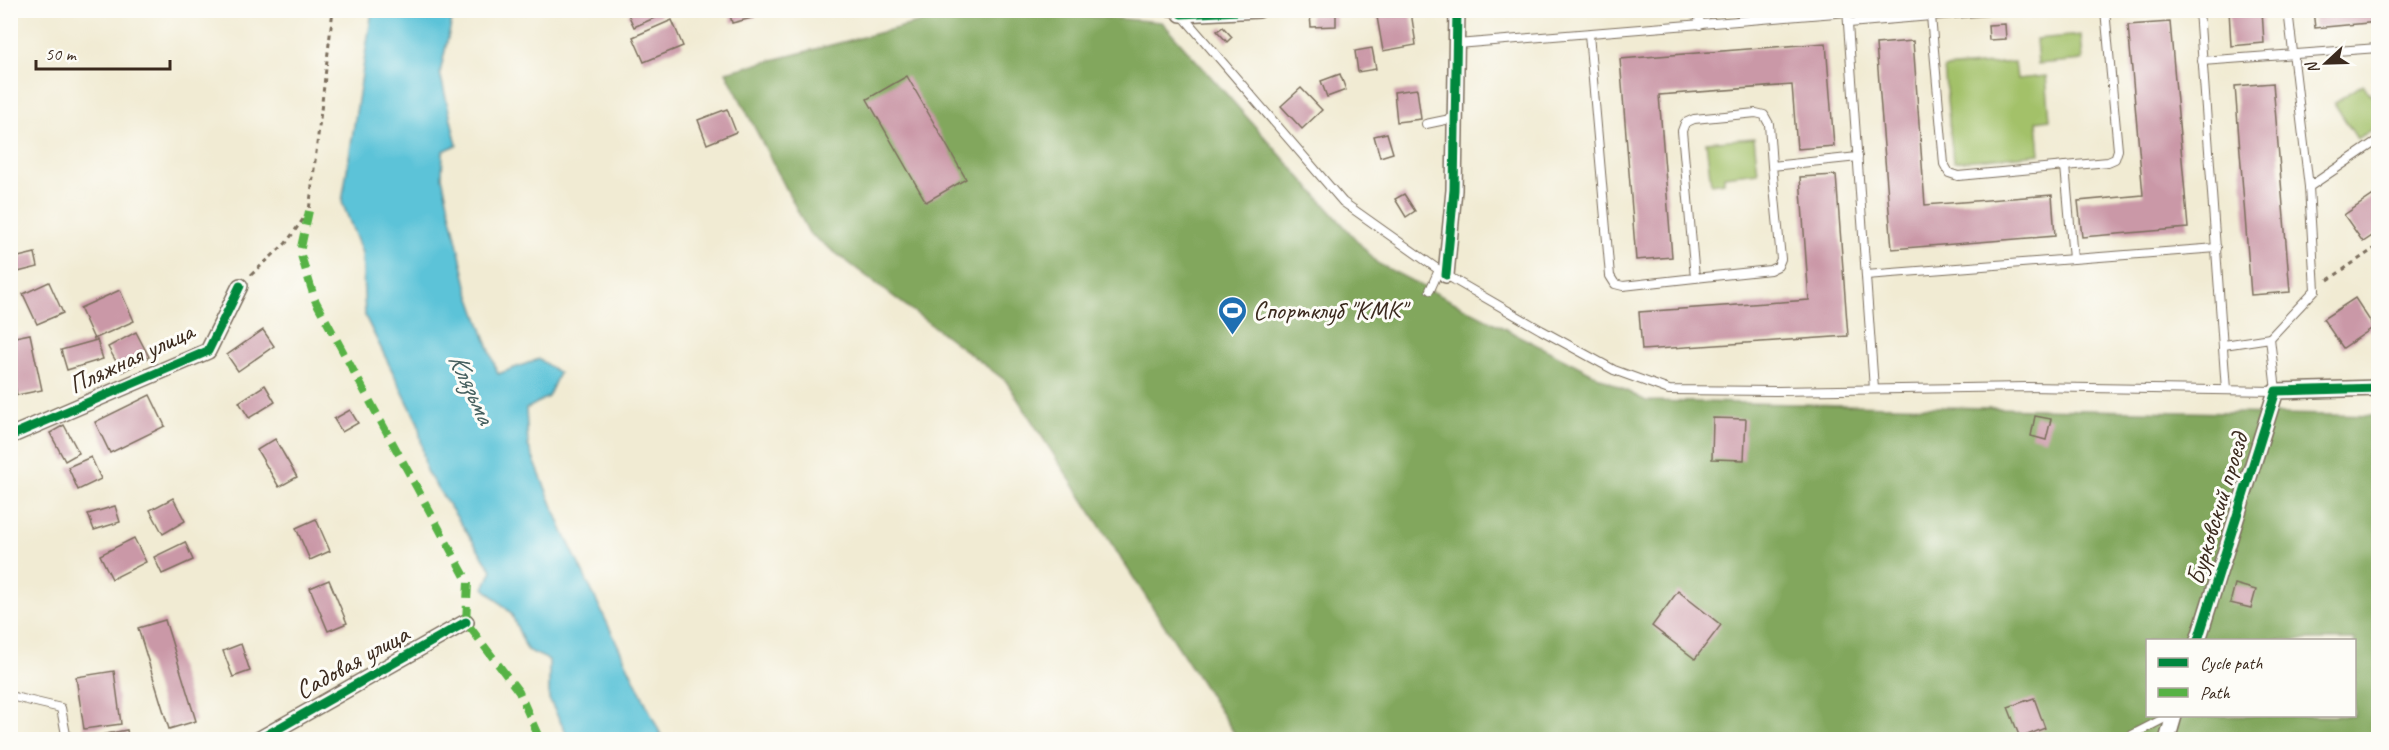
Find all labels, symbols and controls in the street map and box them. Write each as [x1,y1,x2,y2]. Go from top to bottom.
scale bar [36,33,170,71]
north arrow [2296,33,2356,93]
text: 50 m [45,43,78,65]
text: N [2301,57,2324,77]
sports icon: Спортклуб "КМК" [1216,294,1248,336]
place label: Спортклуб "КМК" [1253,294,1411,327]
street label: Пляжная улица [63,314,201,401]
water label: Клязьма [441,347,504,431]
street label: Бурковский проезд [2178,426,2257,589]
street label: Садовая улица [289,617,416,707]
legend [2146,639,2356,717]
text: Cycle path [2200,652,2263,674]
text: Path [2200,682,2230,704]

